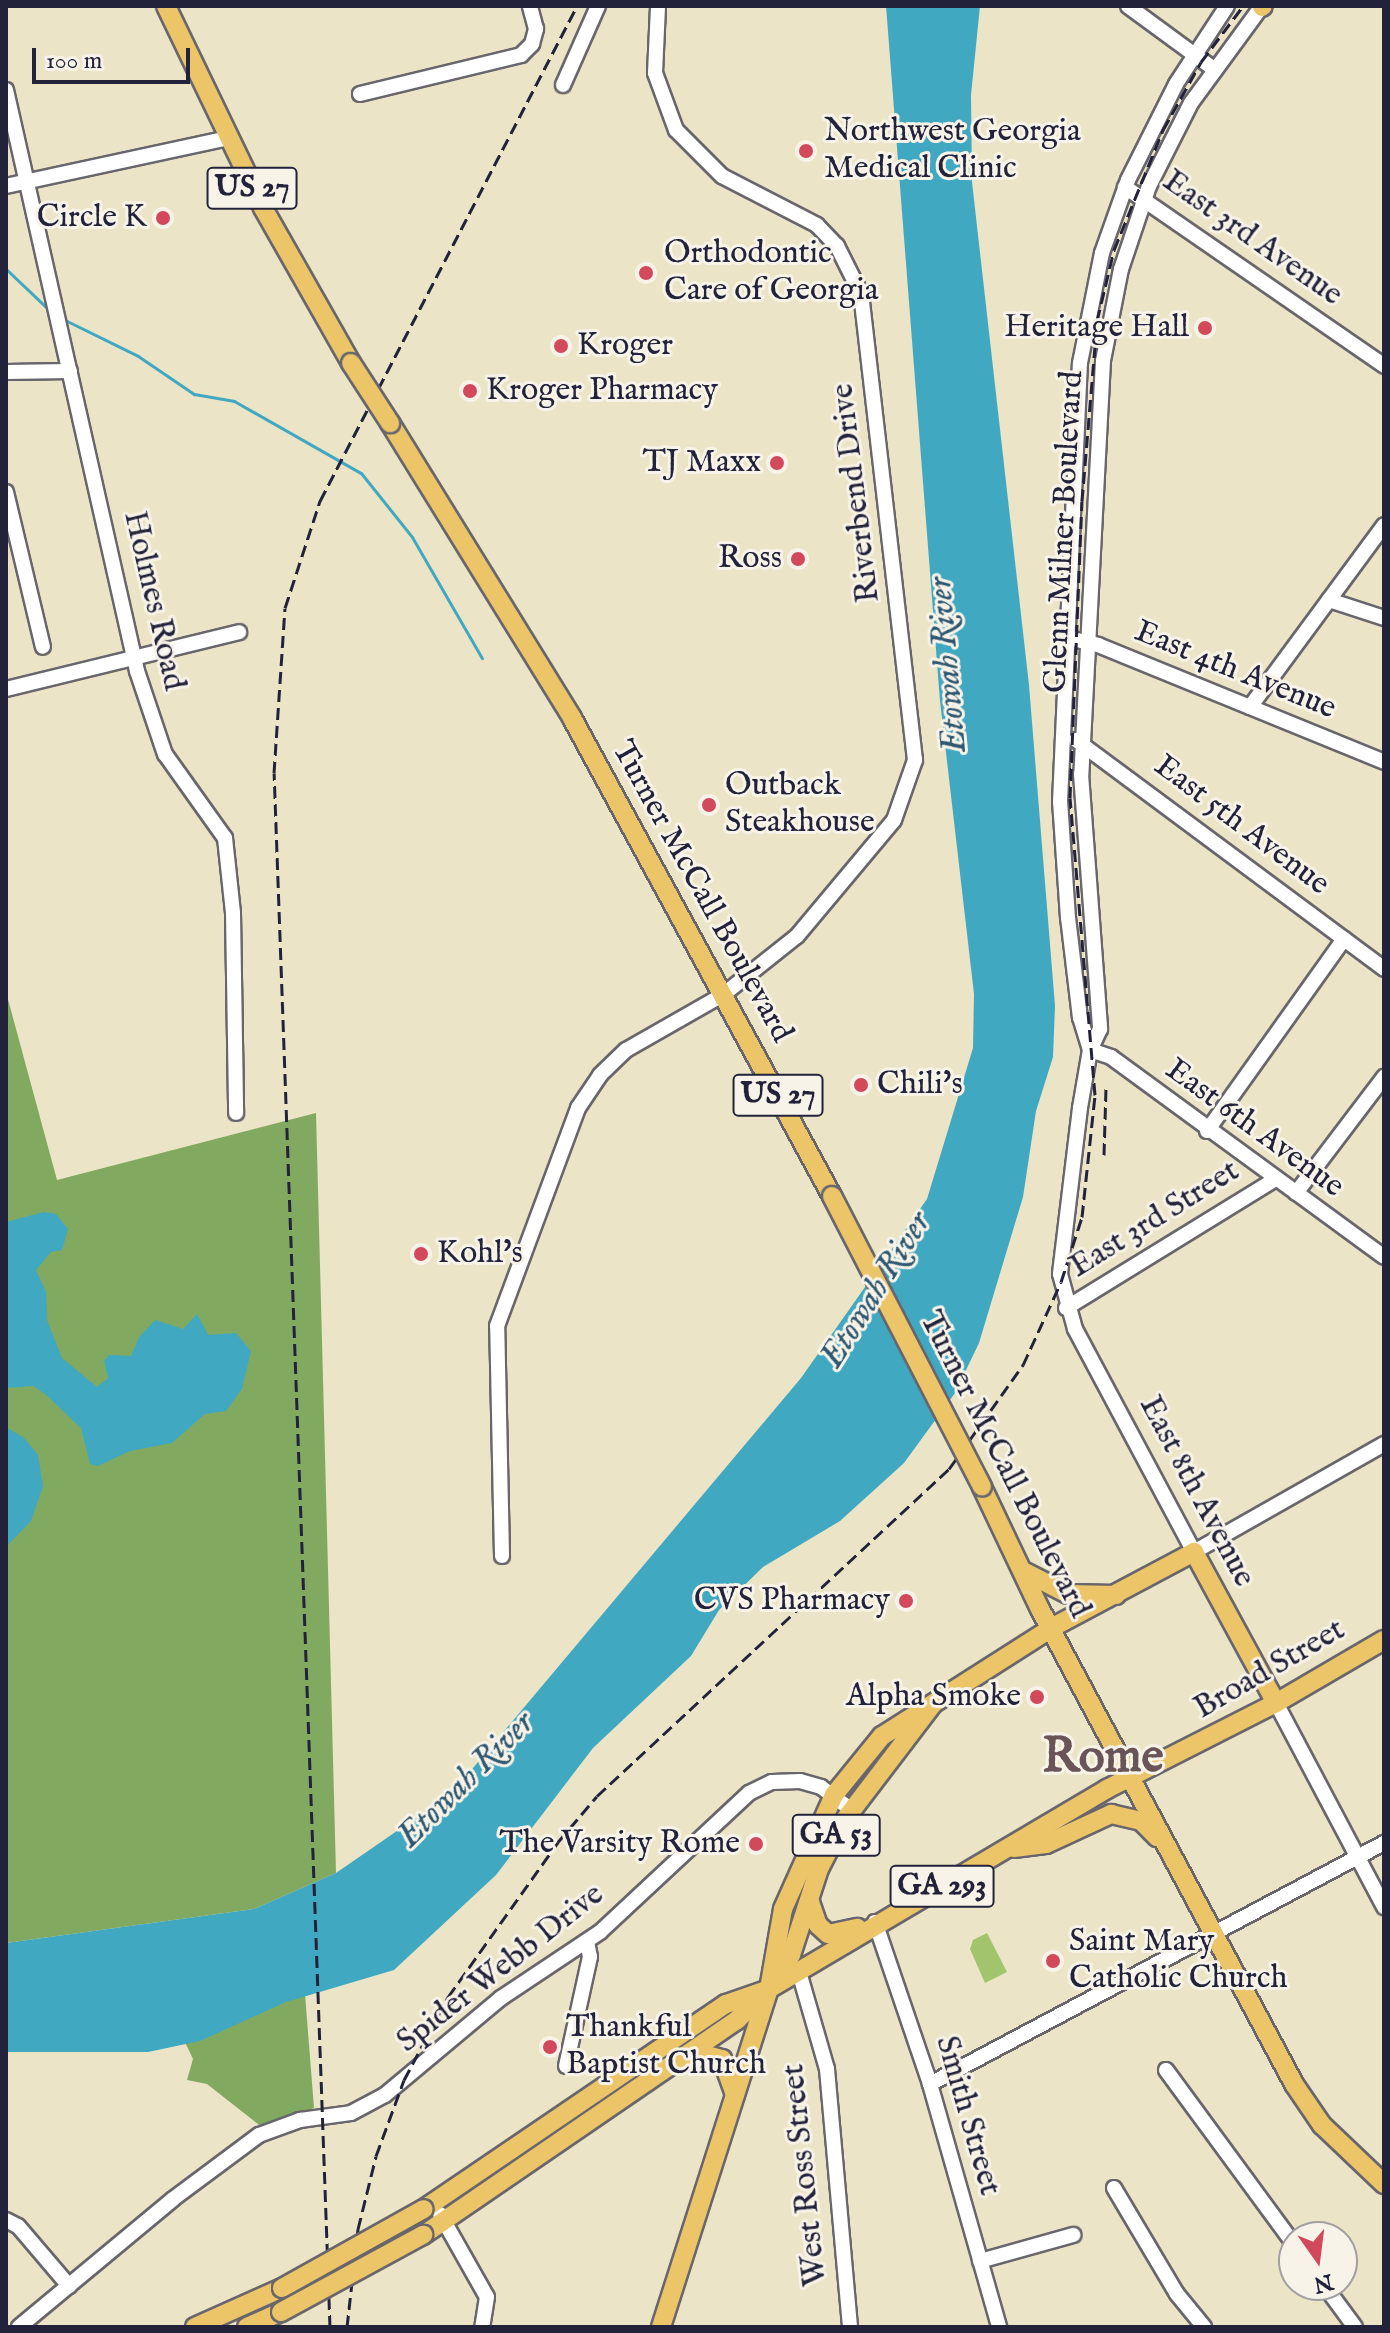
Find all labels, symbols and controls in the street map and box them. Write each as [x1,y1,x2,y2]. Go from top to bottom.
scale bar [36,32,194,82]
text: 100 m [46,46,102,77]
place label: Northwest Georgia Medical Clinic [824,114,1081,189]
marker: Northwest Georgia Medical Clinic [795,140,817,162]
road number: US 27 [206,162,298,214]
street label: East 3rd Avenue [1155,163,1349,315]
place label: Circle K [37,199,147,237]
marker: Circle K [154,209,172,227]
place label: Orthodontic Care of Georgia [664,236,879,311]
marker: Orthodontic Care of Georgia [635,262,657,284]
place label: Heritage Hall [1004,309,1189,347]
marker: Heritage Hall [1196,319,1214,337]
place label: Kroger [577,327,673,365]
marker: Kroger [552,337,570,355]
street label: Glenn Milner Boulevard [1037,370,1093,694]
place label: Kroger Pharmacy [486,372,718,410]
street label: Riverbend Drive [825,381,889,605]
marker: Kroger Pharmacy [461,382,479,400]
place label: TJ Maxx [643,444,761,482]
marker: TJ Maxx [768,454,786,472]
street label: Holmes Road [114,508,192,694]
place label: Ross [718,540,782,578]
marker: Ross [789,550,807,568]
water label: Etowah River [920,575,976,755]
street label: East 4th Avenue [1129,613,1341,729]
street label: Turner McCall Boulevard [602,734,800,1050]
street label: East 5th Avenue [1146,748,1336,904]
place label: Outback Steakhouse [725,768,875,843]
marker: Outback Steakhouse [700,796,718,814]
street label: East 6th Avenue [1157,1051,1351,1207]
place label: Chili's [877,1066,963,1104]
road number: US 27 [732,1069,824,1121]
marker: Chili's [852,1076,870,1094]
street label: East 3rd Street [1063,1153,1247,1287]
water label: Etowah River [812,1204,940,1376]
place label: Kohl's [437,1235,523,1273]
marker: Kohl's [412,1245,430,1263]
street label: Turner McCall Boulevard [910,1305,1098,1625]
street label: East 8th Avenue [1130,1390,1262,1594]
place label: CVS Pharmacy [694,1582,890,1620]
marker: CVS Pharmacy [897,1592,915,1610]
street label: Broad Street [1188,1611,1352,1729]
place label: Alpha Smoke [846,1678,1021,1716]
marker: Alpha Smoke [1028,1688,1046,1706]
water label: Etowah River [389,1703,543,1857]
district label: Rome [1042,1730,1164,1788]
road number: GA 53 [790,1809,882,1861]
place label: The Varsity Rome [499,1825,740,1863]
marker: The Varsity Rome [747,1835,765,1853]
road number: GA 293 [888,1860,996,1912]
street label: Spider Webb Drive [390,1876,612,2062]
place label: Saint Mary Catholic Church [1069,1924,1287,1999]
marker: Saint Mary Catholic Church [1044,1952,1062,1970]
place label: Thankful Baptist Church [566,2010,766,2085]
street label: Smith Street [926,2032,1008,2200]
marker: Thankful Baptist Church [541,2038,559,2056]
street label: West Ross Street [775,2062,837,2288]
north arrow [1278,2221,1358,2301]
text: N [1311,2266,1336,2298]

